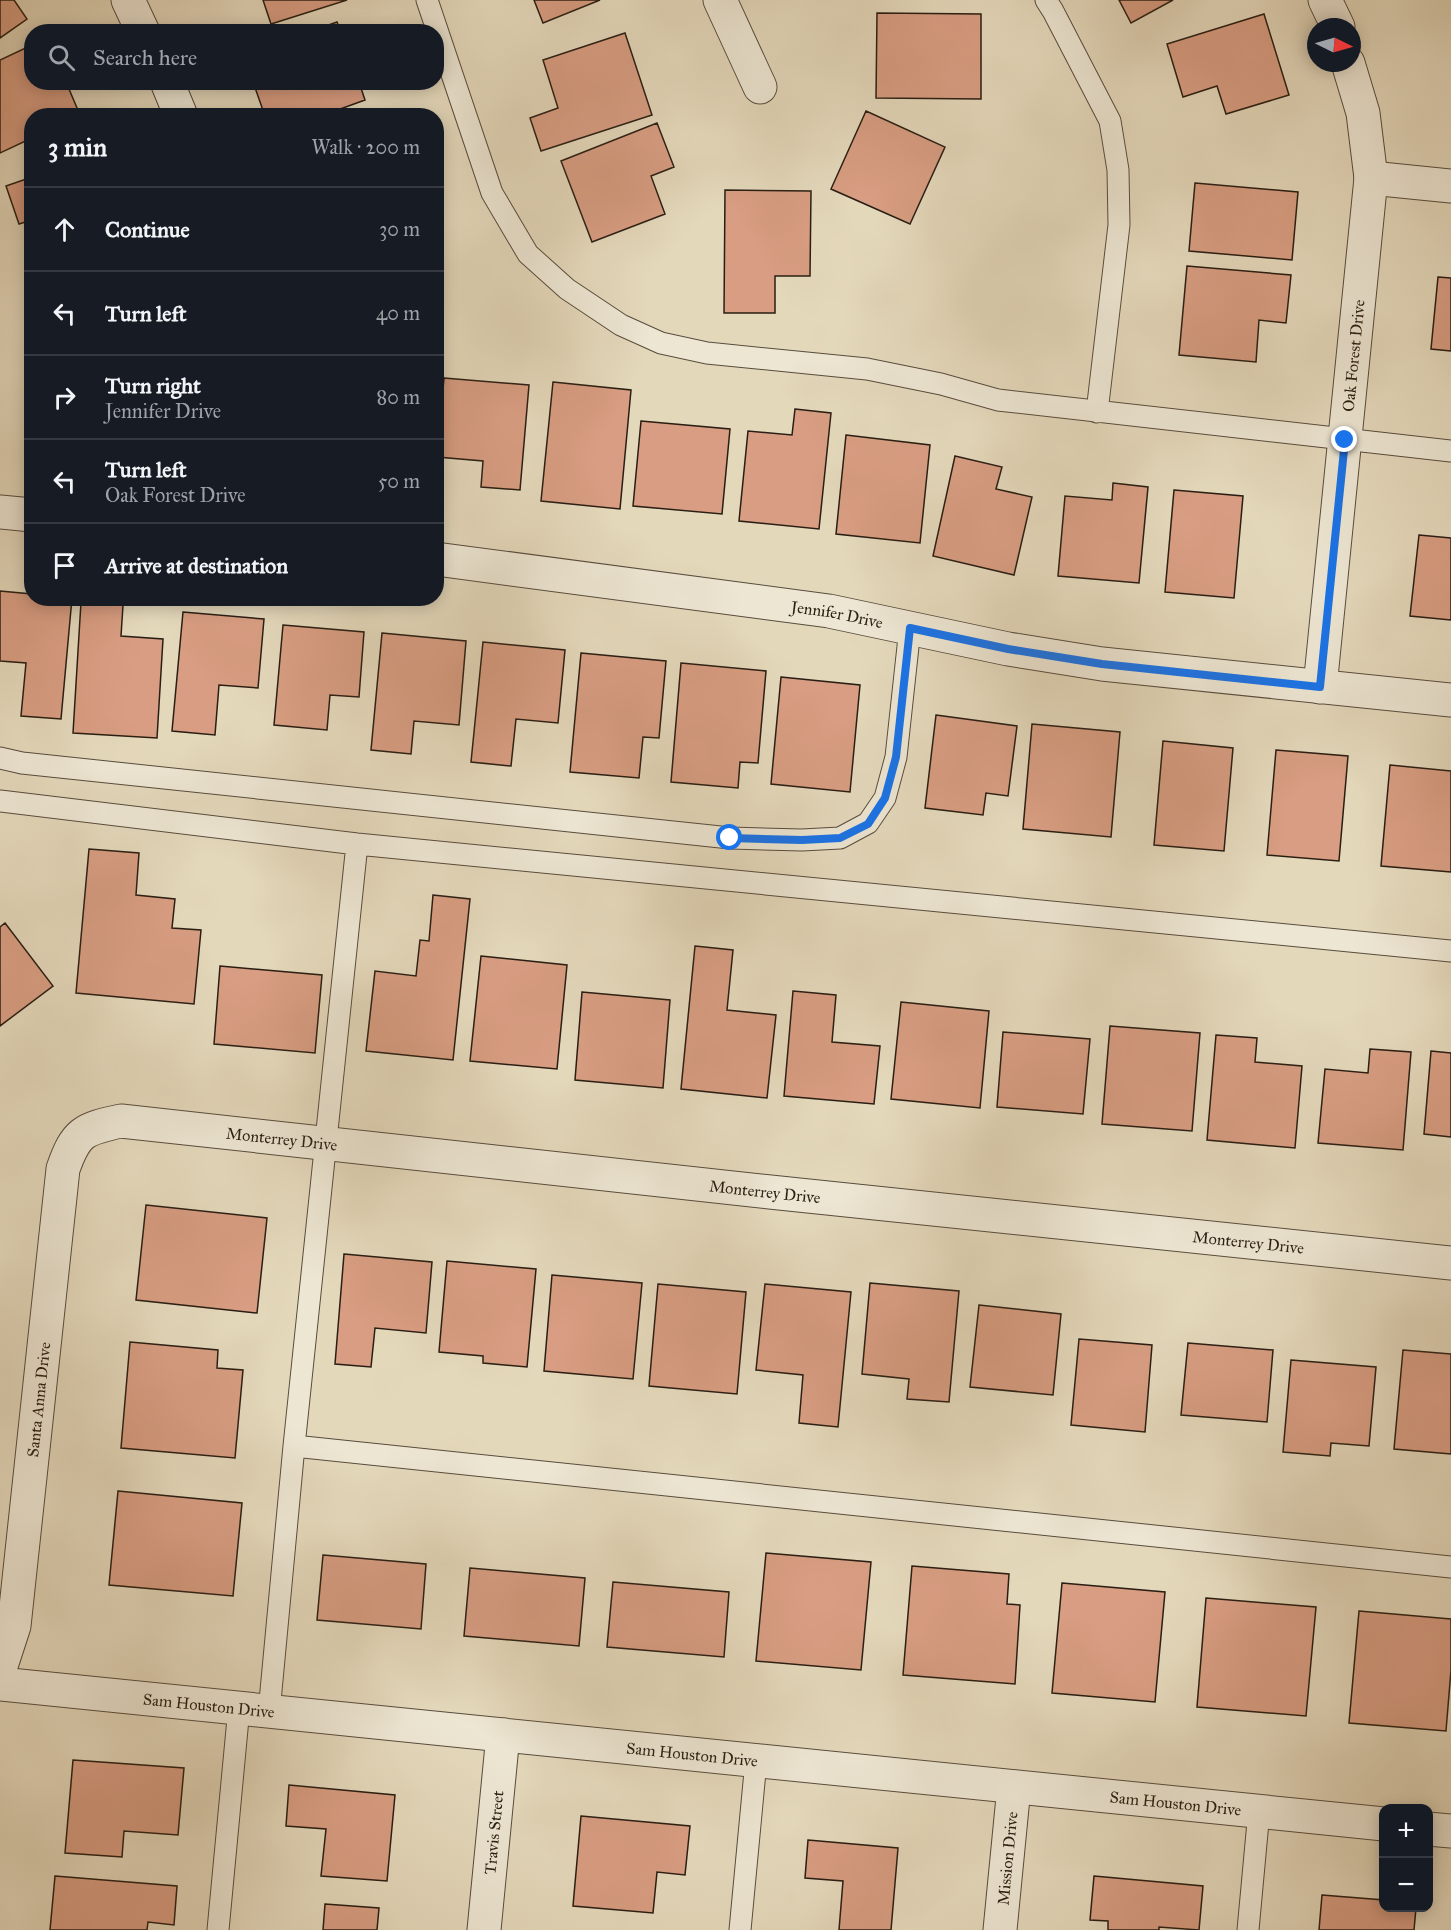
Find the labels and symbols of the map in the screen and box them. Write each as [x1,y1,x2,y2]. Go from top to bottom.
north arrow [1307,18,1361,72]
street label: Oak Forest Drive [1339,298,1369,413]
route end [1331,426,1357,452]
street label: Jennifer Drive [788,597,885,632]
route start [716,824,742,850]
street label: Monterrey Drive [225,1124,339,1155]
street label: Monterrey Drive [708,1176,822,1207]
street label: Monterrey Drive [1192,1227,1305,1258]
street label: Santa Anna Drive [23,1341,54,1458]
street label: Sam Houston Drive [142,1690,276,1722]
street label: Sam Houston Drive [625,1739,759,1771]
street label: Sam Houston Drive [1109,1787,1243,1820]
street label: Travis Street [480,1789,508,1875]
street label: Mission Drive [993,1810,1022,1906]

